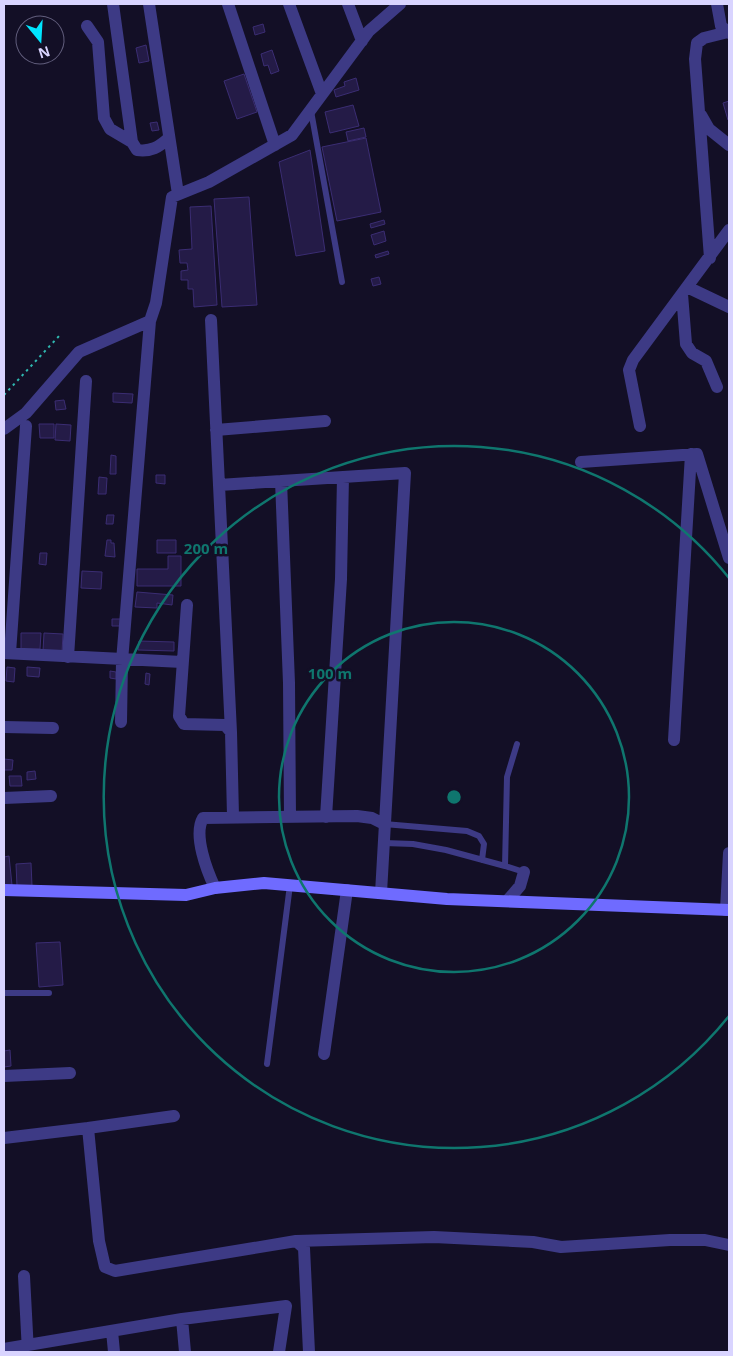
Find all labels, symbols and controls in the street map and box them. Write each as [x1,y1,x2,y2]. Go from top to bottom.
north arrow [15,15,65,65]
text: N [36,42,53,64]
text: 200 m [184,538,228,558]
text: 100 m [308,663,352,683]
centre of rings [445,788,463,806]

